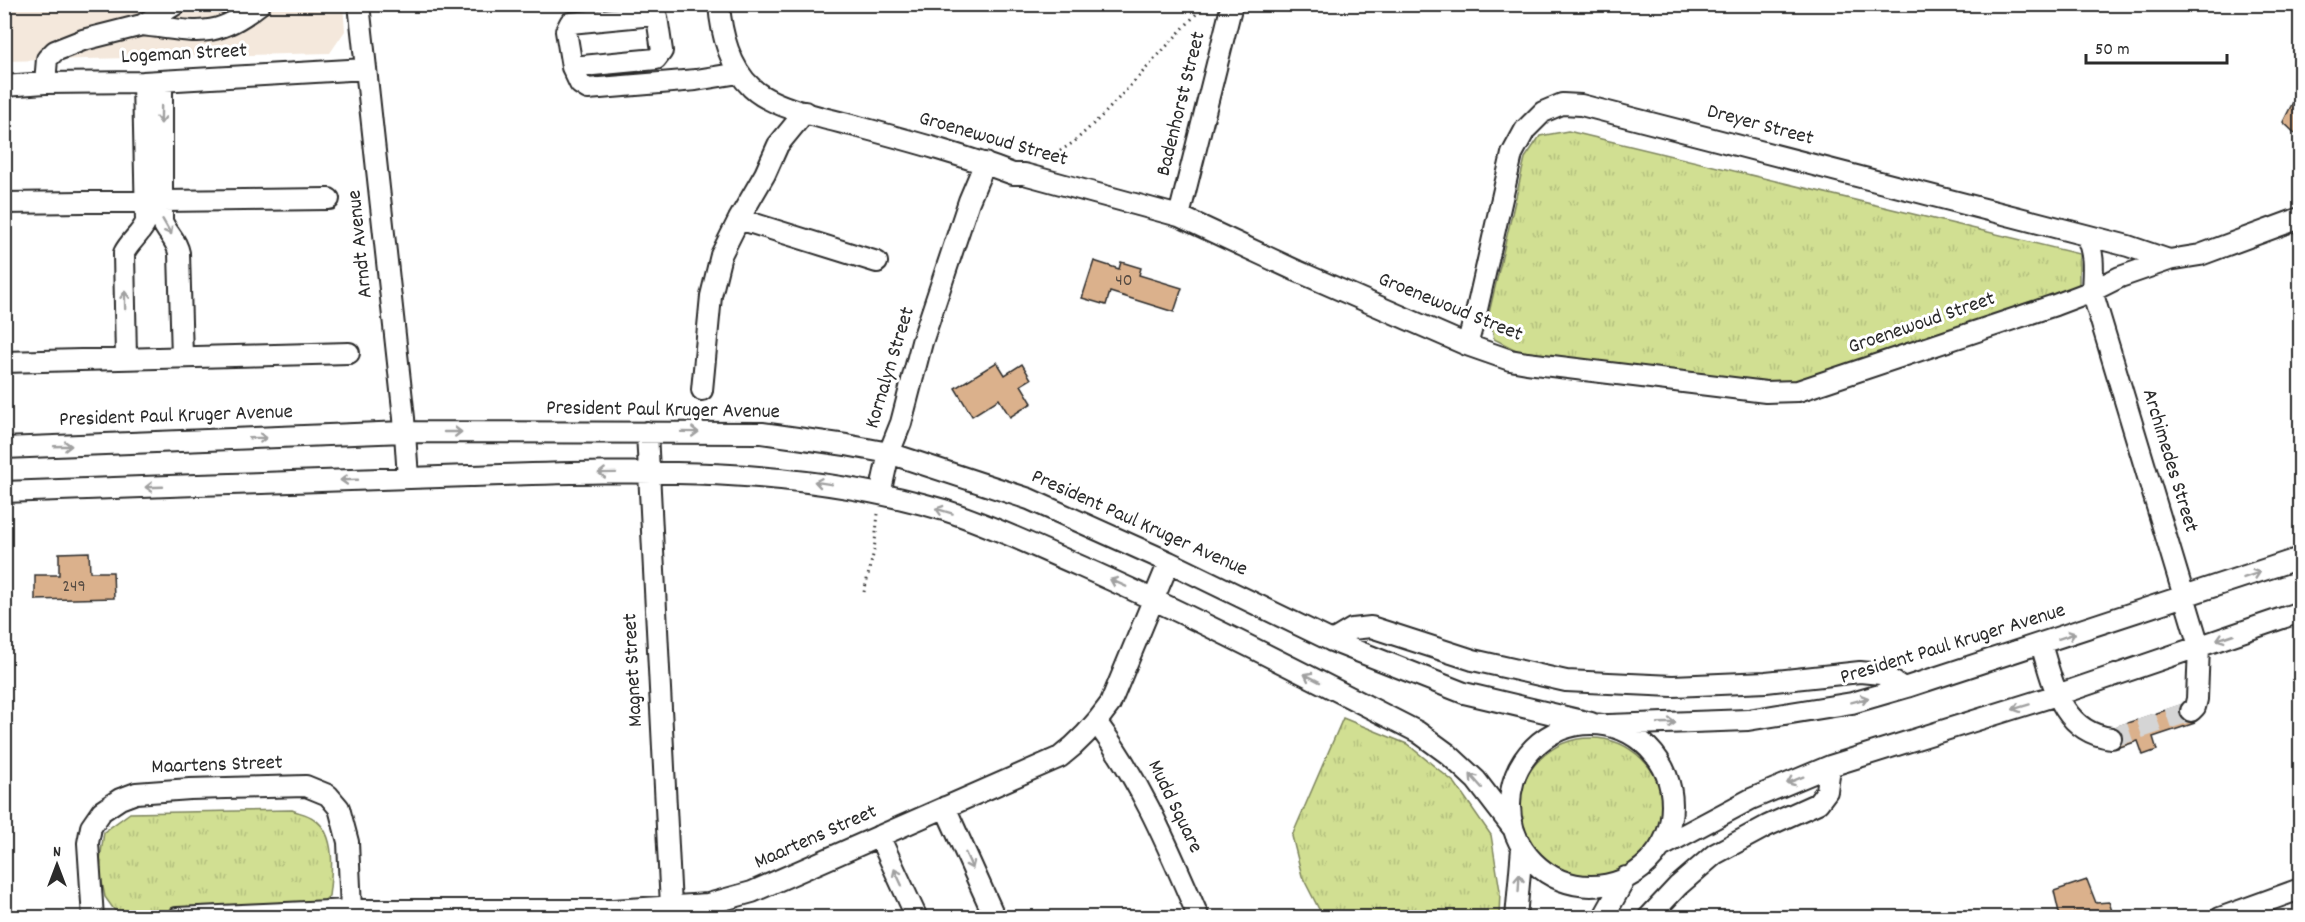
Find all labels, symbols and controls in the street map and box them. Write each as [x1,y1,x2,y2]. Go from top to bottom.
scale bar [2086,27,2227,65]
street label: Badenhorst Street [1150,28,1214,179]
street label: Logeman Street [120,37,248,73]
text: 50 m [2095,38,2130,63]
street label: Dreyer Street [1703,97,1817,155]
street label: Groenewoud Street [915,104,1071,176]
one-way arrow [155,105,167,125]
street label: Arndt Avenue [340,188,382,300]
one-way arrow [160,219,173,236]
street label: Groenewoud Street [1373,265,1527,351]
house number: 40 [1115,269,1133,294]
street label: Groenewoud Street [1845,285,2000,363]
one-way arrow [119,291,131,311]
street label: Kornalyn Street [858,303,924,432]
street label: Archimedes Street [2133,386,2205,537]
street label: President Paul Kruger Avenue [546,394,780,428]
street label: President Paul Kruger Avenue [59,398,293,436]
one-way arrow [679,426,699,438]
one-way arrow [442,427,462,438]
one-way arrow [247,433,267,444]
one-way arrow [52,440,72,452]
street label: President Paul Kruger Avenue [1026,463,1252,585]
one-way arrow [598,467,618,479]
one-way arrow [340,474,360,485]
one-way arrow [813,478,833,489]
one-way arrow [145,481,165,493]
one-way arrow [935,505,954,516]
one-way arrow [2242,568,2261,579]
house number: 249 [62,575,86,600]
one-way arrow [1109,577,1128,588]
street label: President Paul Kruger Avenue [1837,596,2069,694]
street label: Magnet Street [616,612,652,728]
one-way arrow [2057,629,2076,640]
one-way arrow [2216,632,2235,643]
one-way arrow [1304,672,1321,684]
one-way arrow [1851,694,1870,705]
one-way arrow [2011,702,2030,713]
one-way arrow [1657,717,1677,728]
street label: Maartens Street [151,749,283,783]
street label: Mudd Square [1139,755,1209,859]
one-way arrow [1469,774,1483,789]
one-way arrow [1787,775,1805,786]
street label: Maartens Street [750,798,882,878]
north arrow [27,835,87,895]
text: N [53,841,61,864]
one-way arrow [964,851,975,869]
one-way arrow [892,868,904,886]
one-way arrow [1514,873,1525,893]

